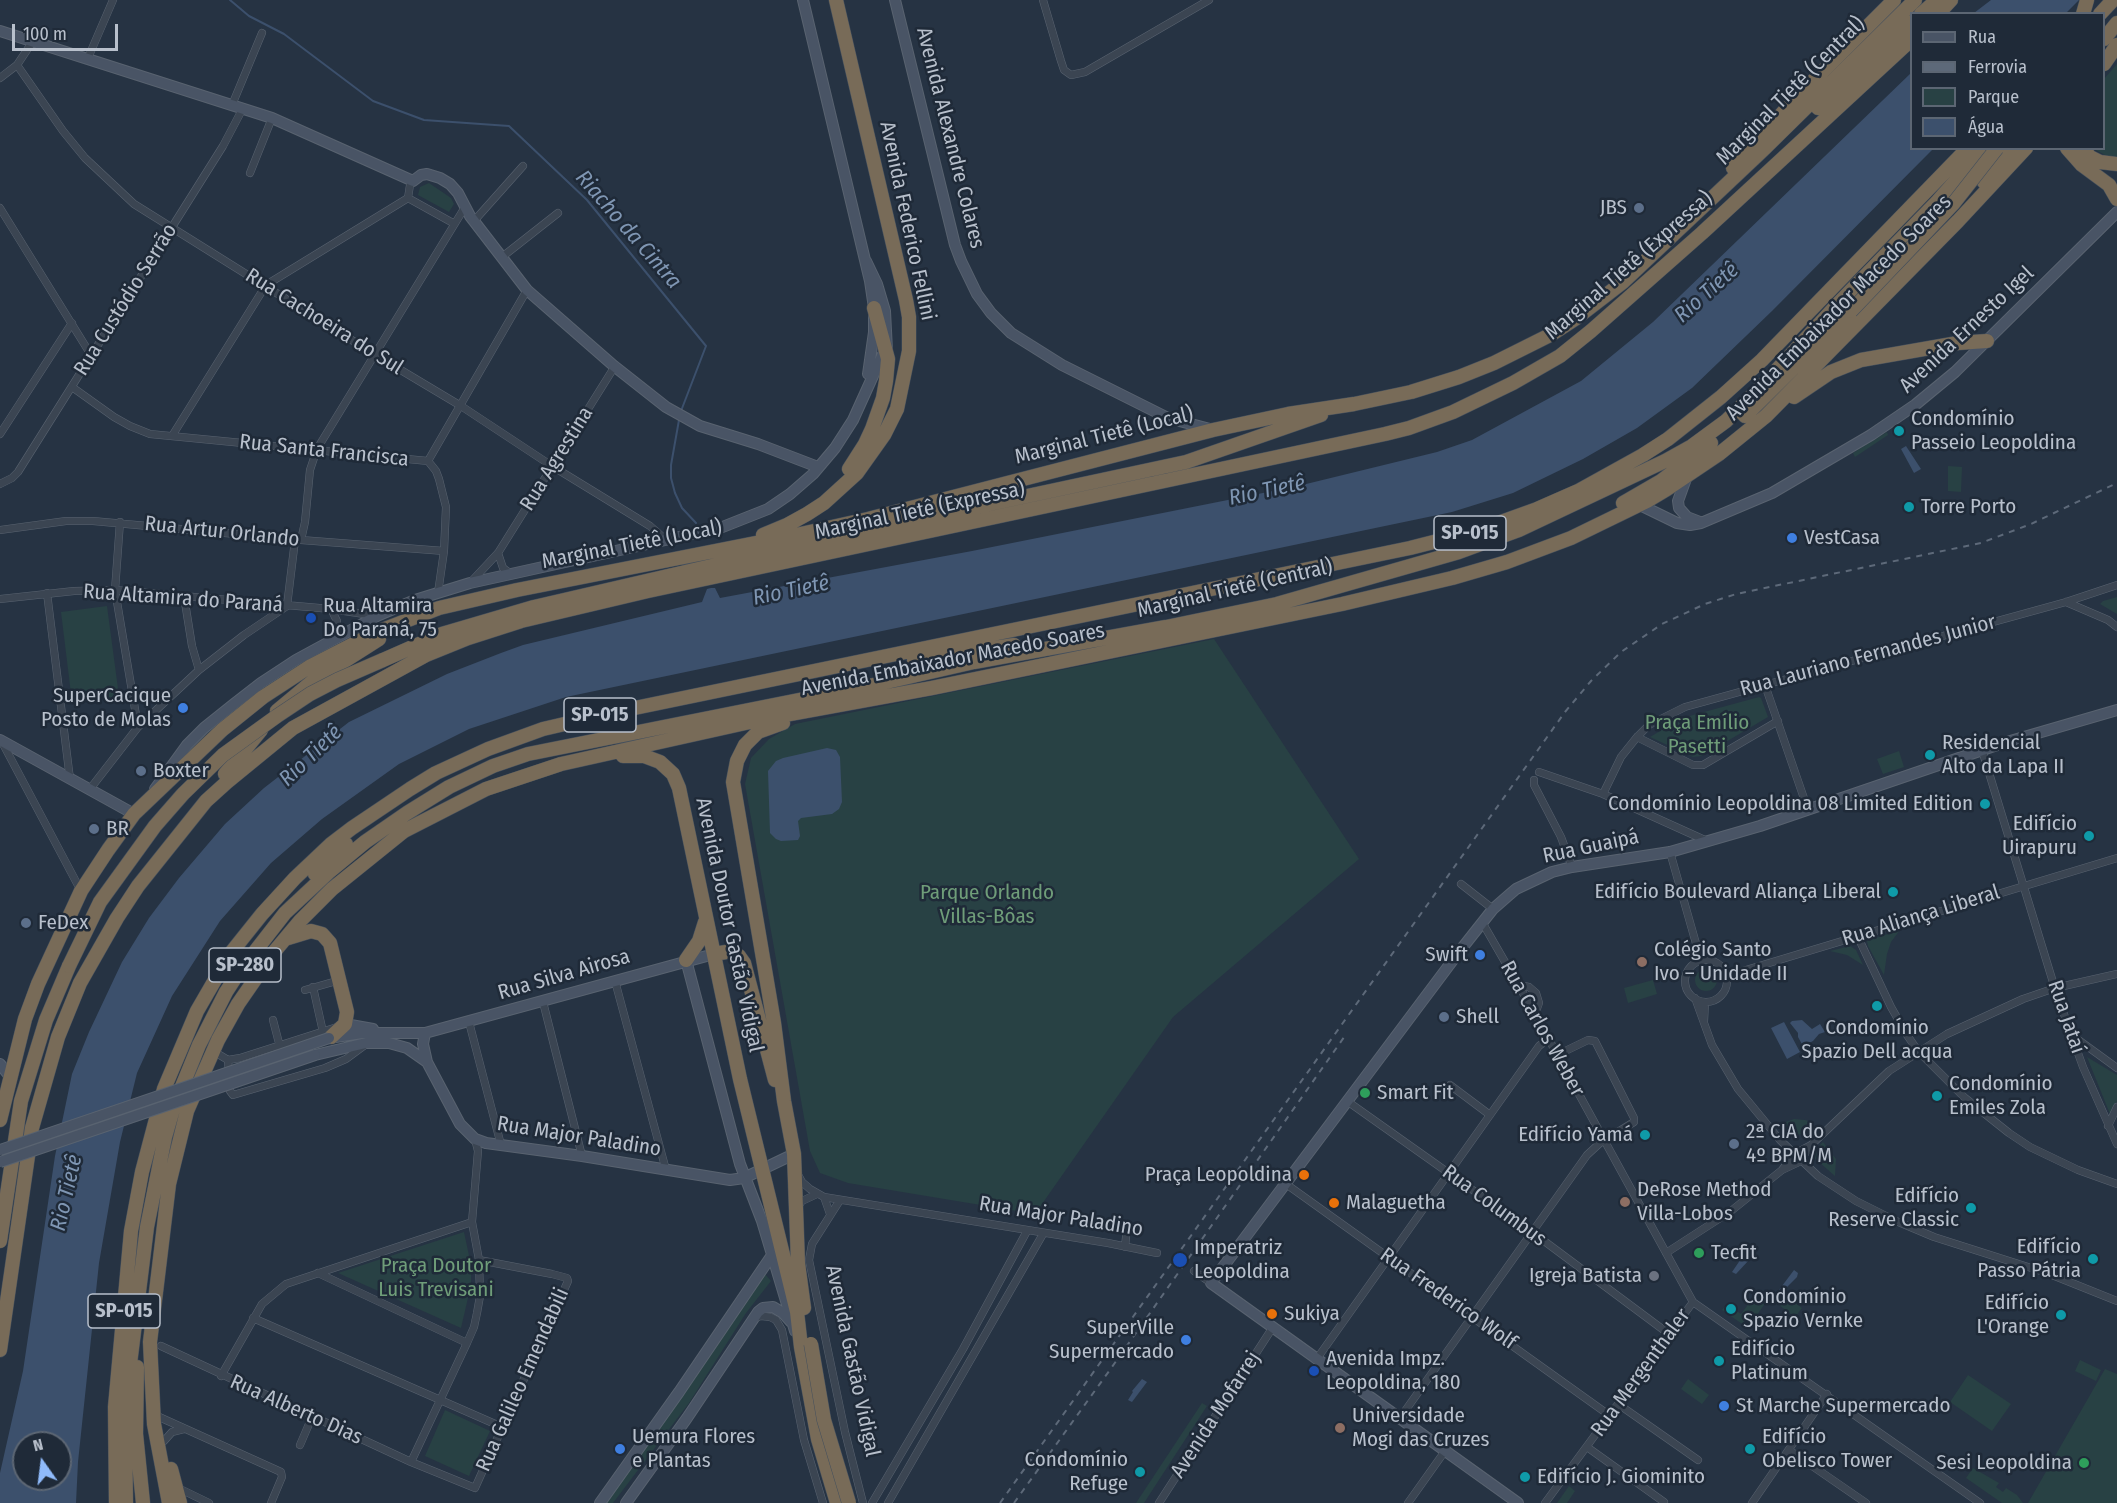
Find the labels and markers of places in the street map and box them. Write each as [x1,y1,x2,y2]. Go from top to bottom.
place label: JBS [1600,195,1627,221]
marker: JBS [1632,201,1646,215]
place label: Condomínio Passeio Leopoldina [1911,406,2076,456]
marker: Condomínio Passeio Leopoldina [1892,424,1906,438]
place label: Torre Porto [1921,494,2016,520]
marker: Torre Porto [1902,500,1916,514]
place label: VestCasa [1804,525,1880,551]
marker: VestCasa [1785,531,1799,545]
place label: Rua Altamira Do Paraná, 75 [323,593,437,643]
marker: Rua Altamira Do Paraná, 75 [304,611,318,625]
place label: SuperCacique Posto de Molas [41,683,171,733]
marker: SuperCacique Posto de Molas [176,701,190,715]
place label: Residencial Alto da Lapa II [1942,730,2064,780]
marker: Residencial Alto da Lapa II [1923,748,1937,762]
place label: Boxter [153,758,209,784]
marker: Boxter [134,764,148,778]
place label: Condomínio Leopoldina 08 Limited Edition [1608,791,1973,817]
marker: Condomínio Leopoldina 08 Limited Edition [1978,797,1992,811]
place label: Edifício Uirapuru [2002,811,2077,861]
place label: BR [106,816,129,842]
marker: BR [87,822,101,836]
marker: Edifício Uirapuru [2082,829,2096,843]
place label: Edifício Boulevard Aliança Liberal [1595,879,1881,905]
marker: Edifício Boulevard Aliança Liberal [1886,885,1900,899]
place label: FeDex [38,910,88,936]
marker: FeDex [19,916,33,930]
place label: Colégio Santo Ivo – Unidade II [1654,937,1787,987]
place label: Swift [1425,942,1468,968]
marker: Swift [1473,948,1487,962]
marker: Colégio Santo Ivo – Unidade II [1635,955,1649,969]
marker: Condomínio Spazio Dell acqua [1870,999,1884,1013]
place label: Shell [1456,1004,1499,1030]
marker: Shell [1437,1010,1451,1024]
place label: Condomínio Spazio Dell acqua [1801,1015,1953,1065]
place label: Condomínio Emiles Zola [1949,1071,2053,1121]
place label: Smart Fit [1377,1080,1454,1106]
marker: Smart Fit [1358,1086,1372,1100]
marker: Condomínio Emiles Zola [1930,1089,1944,1103]
place label: 2ª CIA do 4º BPM/M [1746,1119,1832,1169]
place label: Edifício Yamá [1518,1122,1633,1148]
marker: Edifício Yamá [1638,1128,1652,1142]
marker: 2ª CIA do 4º BPM/M [1727,1137,1741,1151]
place label: Praça Leopoldina [1145,1162,1292,1188]
marker: Praça Leopoldina [1297,1168,1311,1182]
place label: DeRose Method Villa-Lobos [1637,1177,1772,1227]
place label: Edifício Reserve Classic [1828,1183,1959,1233]
place label: Malaguetha [1346,1190,1446,1216]
marker: DeRose Method Villa-Lobos [1618,1195,1632,1209]
marker: Malaguetha [1327,1196,1341,1210]
marker: Edifício Reserve Classic [1964,1201,1978,1215]
place label: Edifício Passo Pátria [1977,1234,2081,1284]
place label: Imperatriz Leopoldina [1194,1235,1290,1285]
place label: Tecfit [1711,1240,1757,1266]
marker: Tecfit [1692,1246,1706,1260]
marker: Imperatriz Leopoldina [1171,1251,1189,1269]
marker: Edifício Passo Pátria [2086,1252,2100,1266]
place label: Igreja Batista [1529,1263,1642,1289]
marker: Igreja Batista [1647,1269,1661,1283]
place label: Condomínio Spazio Vernke [1743,1284,1863,1334]
place label: Edifício L'Orange [1976,1290,2049,1340]
place label: Sukiya [1284,1301,1340,1327]
marker: Condomínio Spazio Vernke [1724,1302,1738,1316]
marker: Sukiya [1265,1307,1279,1321]
marker: Edifício L'Orange [2054,1308,2068,1322]
place label: SuperVille Supermercado [1049,1315,1174,1365]
marker: SuperVille Supermercado [1179,1333,1193,1347]
place label: Edifício Platinum [1731,1336,1808,1386]
place label: Avenida Impz. Leopoldina, 180 [1326,1346,1461,1396]
marker: Edifício Platinum [1712,1354,1726,1368]
marker: Avenida Impz. Leopoldina, 180 [1307,1364,1321,1378]
place label: St Marche Supermercado [1736,1393,1950,1419]
marker: St Marche Supermercado [1717,1399,1731,1413]
place label: Universidade Mogi das Cruzes [1352,1403,1490,1453]
marker: Universidade Mogi das Cruzes [1333,1421,1347,1435]
place label: Uemura Flores e Plantas [632,1424,755,1474]
place label: Edifício Obelisco Tower [1762,1424,1892,1474]
marker: Uemura Flores e Plantas [613,1442,627,1456]
marker: Edifício Obelisco Tower [1743,1442,1757,1456]
place label: Condomínio Refuge [1024,1447,1128,1497]
place label: Sesi Leopoldina [1936,1450,2072,1476]
marker: Sesi Leopoldina [2077,1456,2091,1470]
place label: Edifício J. Giominito [1537,1464,1705,1490]
marker: Condomínio Refuge [1133,1465,1147,1479]
marker: Edifício J. Giominito [1518,1470,1532,1484]

